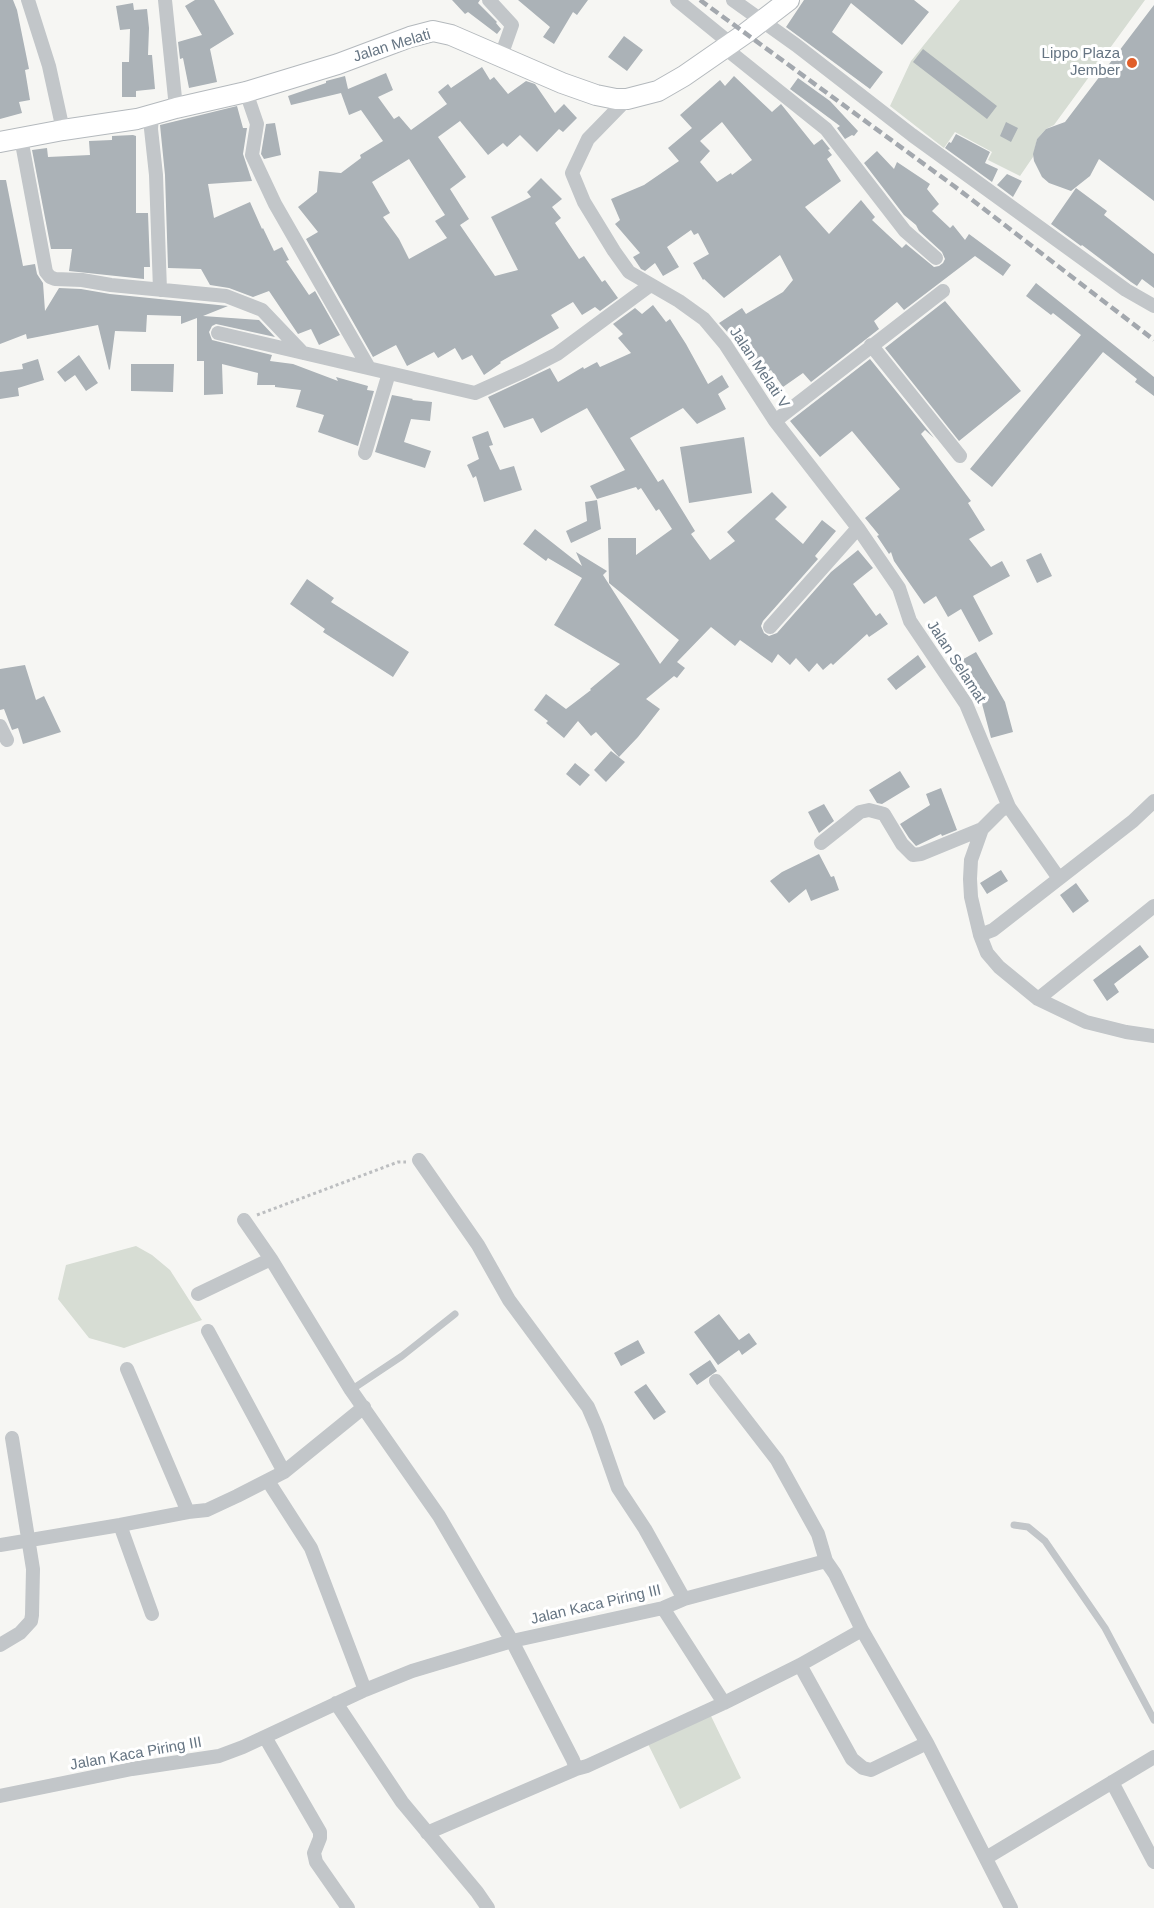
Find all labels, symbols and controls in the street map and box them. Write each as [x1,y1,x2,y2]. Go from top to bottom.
street label: Jalan Melati [351,26,433,66]
place label: Lippo Plaza Jember [1042,45,1120,80]
marker: Lippo Plaza Jember [1125,56,1139,70]
street label: Jalan Melati V [725,324,793,412]
street label: Jalan Selamat [923,617,989,707]
street label: Jalan Kaca Piring III [529,1581,663,1629]
street label: Jalan Kaca Piring III [69,1734,203,1774]

